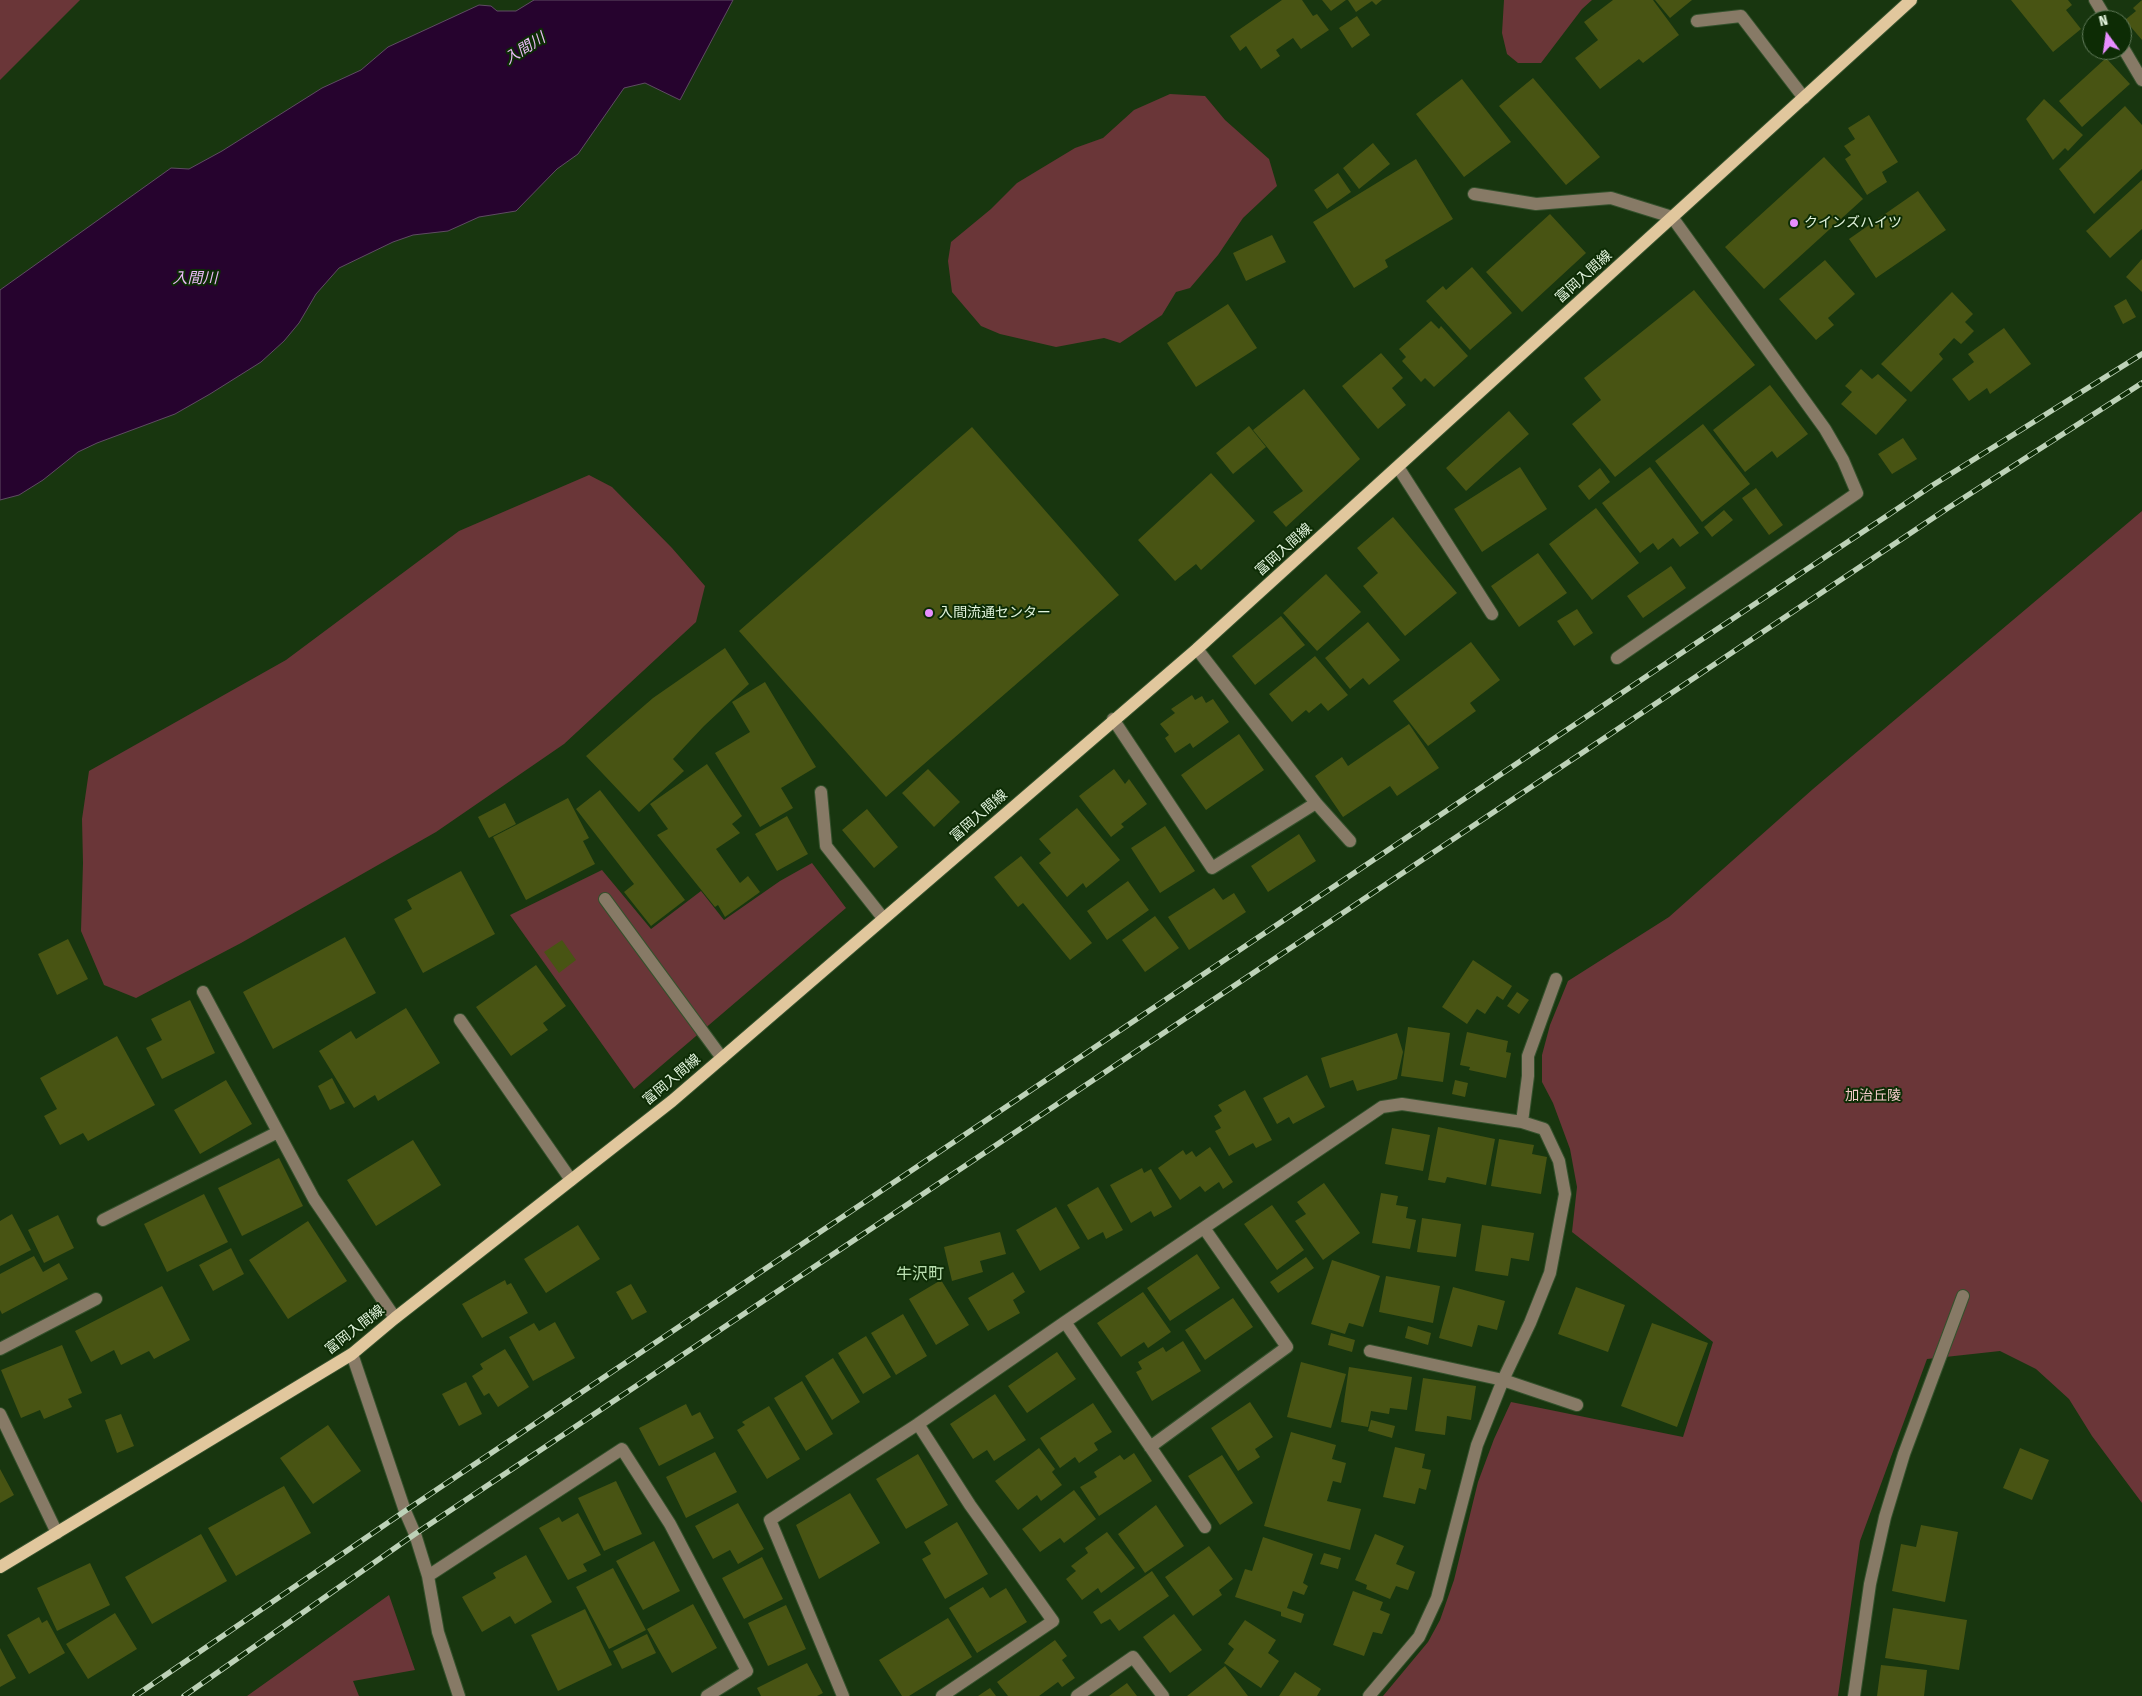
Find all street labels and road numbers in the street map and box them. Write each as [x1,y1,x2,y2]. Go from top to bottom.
street label: 富岡入間線 [1552,247,1616,307]
street label: 富岡入間線 [1252,520,1316,580]
street label: 富岡入間線 [947,787,1011,845]
street label: 富岡入間線 [640,1051,704,1109]
street label: 富岡入間線 [322,1302,388,1358]

